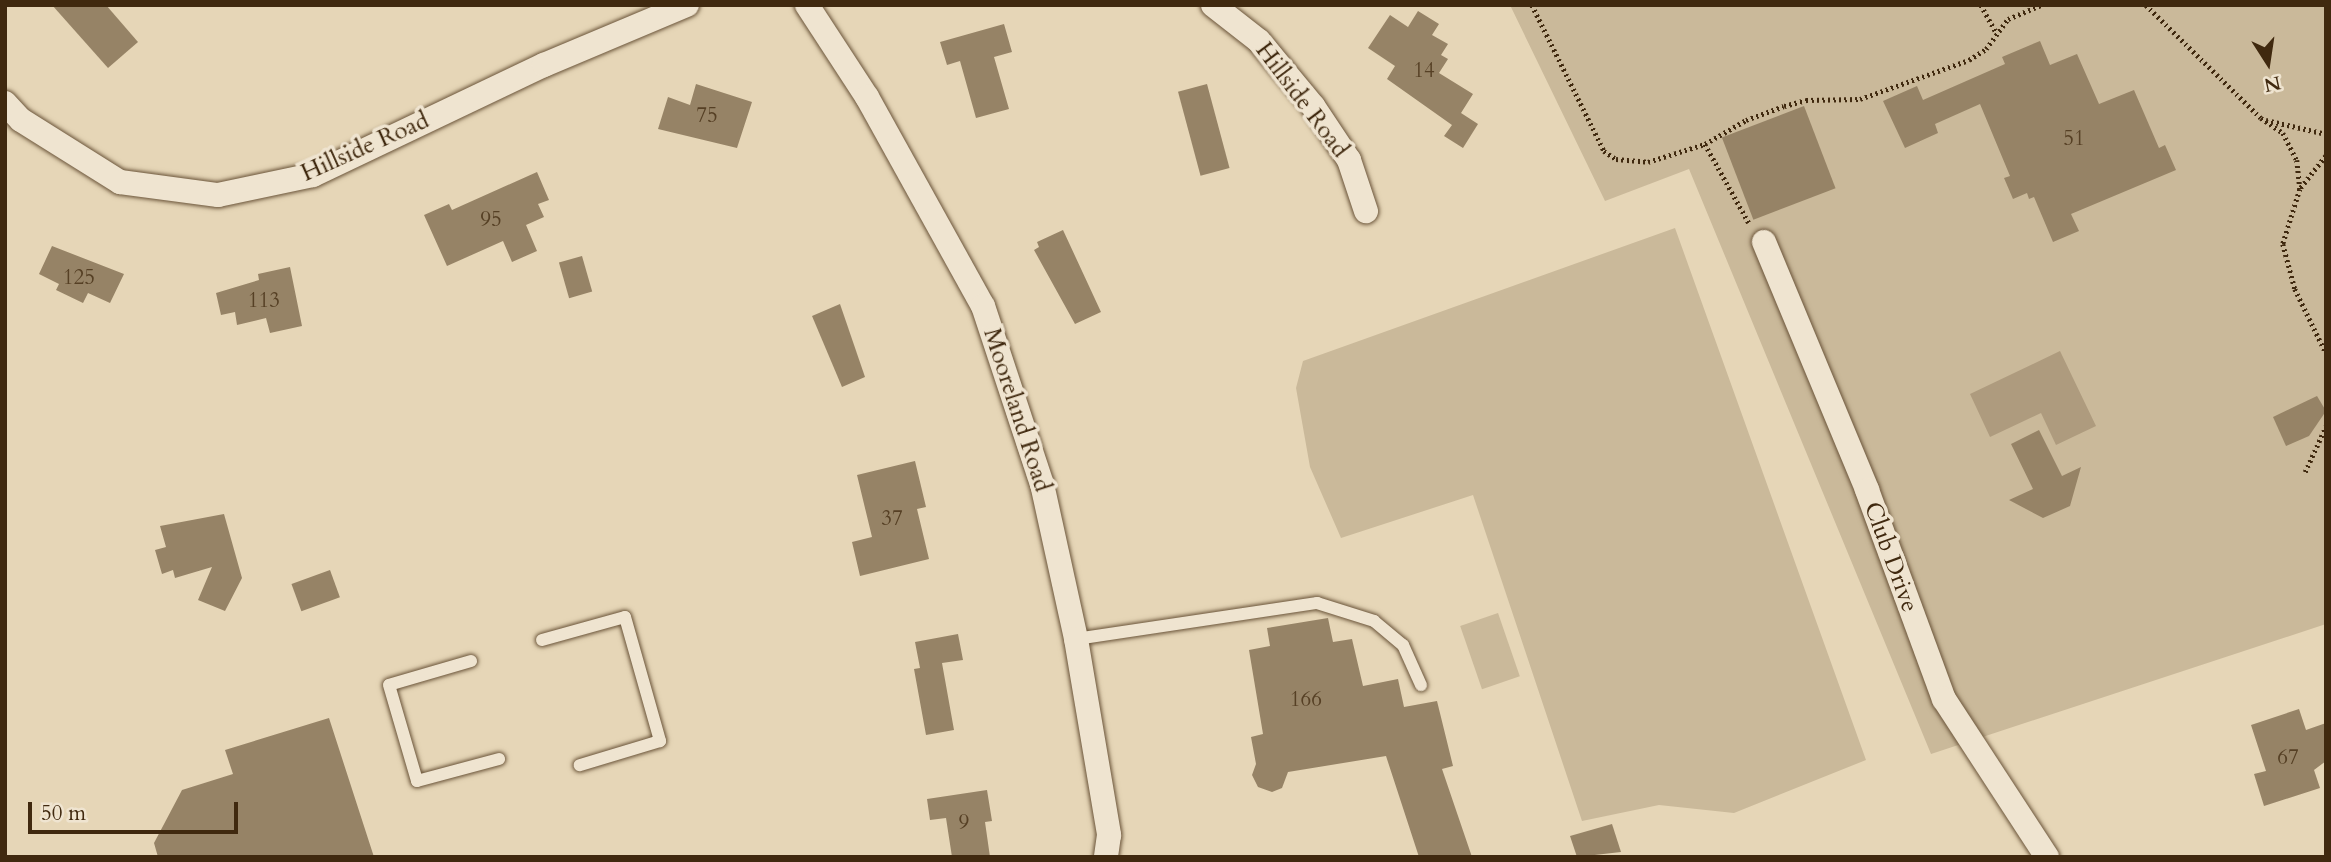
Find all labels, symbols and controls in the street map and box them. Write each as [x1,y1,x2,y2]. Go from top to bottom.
north arrow [2233,28,2303,98]
street label: Hillside Road [1249,37,1355,163]
house number: 14 [1413,58,1435,84]
text: N [2262,69,2283,98]
house number: 75 [696,103,718,129]
street label: Hillside Road [297,106,433,188]
house number: 51 [2063,126,2085,152]
house number: 95 [480,207,502,233]
house number: 125 [63,265,95,291]
house number: 113 [248,288,280,314]
street label: Mooreland Road [977,325,1057,495]
street label: Club Drive [1858,498,1924,616]
house number: 37 [881,506,903,532]
house number: 166 [1290,687,1322,713]
house number: 67 [2277,745,2299,771]
scale bar [32,788,242,832]
text: 50 m [41,799,86,828]
house number: 9 [959,810,969,836]

